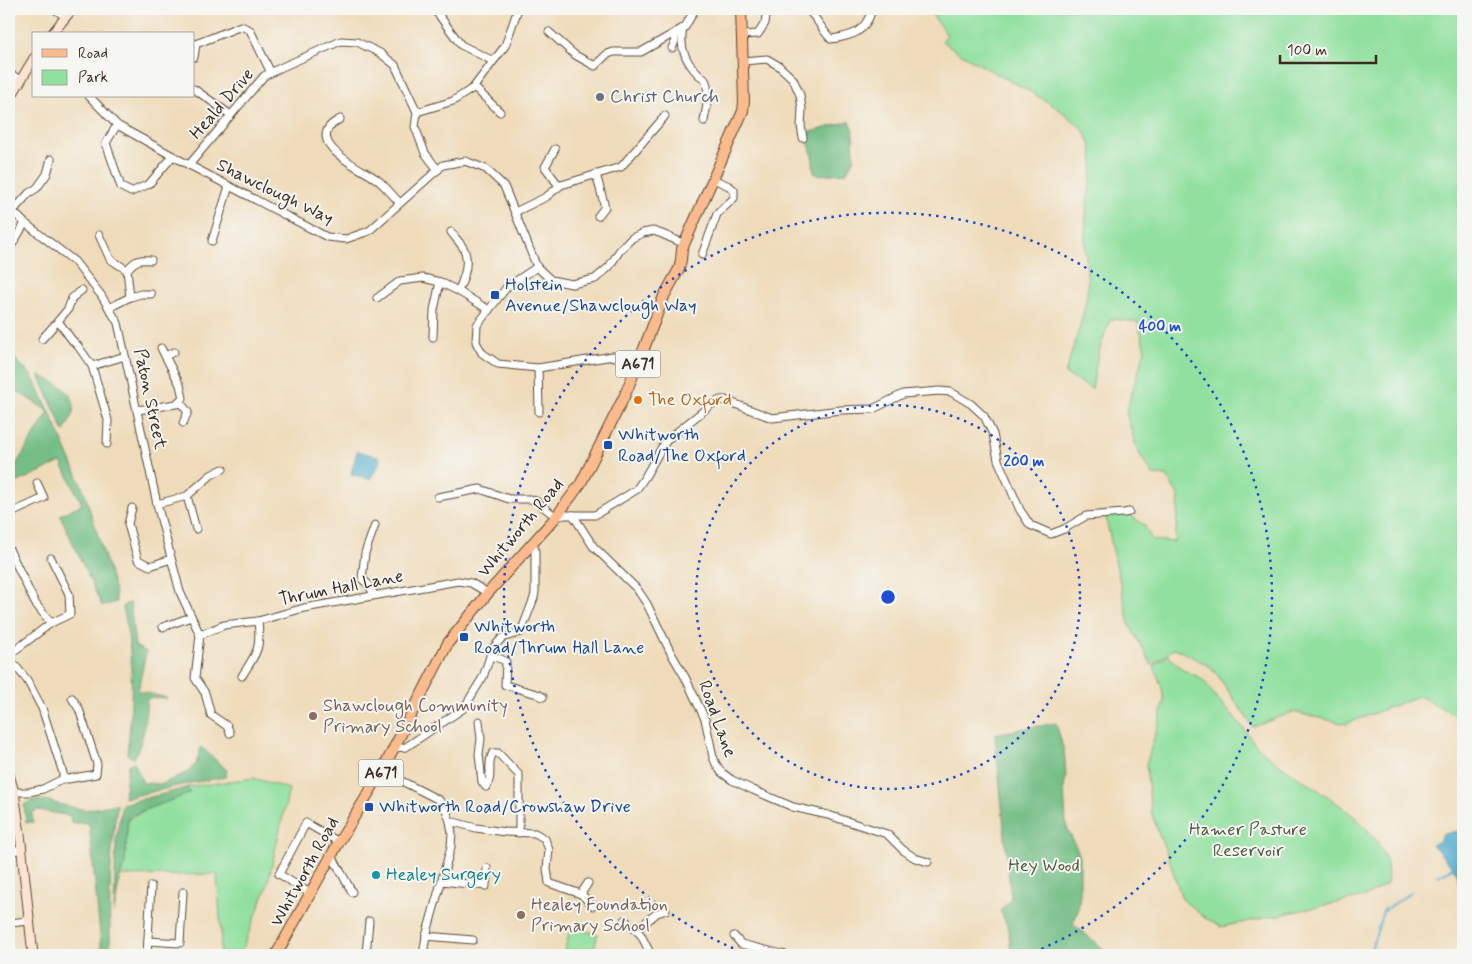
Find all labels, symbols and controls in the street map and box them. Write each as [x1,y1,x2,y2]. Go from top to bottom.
legend [32,32,195,98]
scale bar [1280,32,1376,64]
text: 100 m [1287,41,1327,61]
text: Road [78,44,108,64]
street label: Heald Drive [184,63,260,145]
text: Park [78,68,108,88]
place label: Christ Church [610,85,719,109]
marker: Christ Church [594,91,606,103]
street label: Shawclough Way [212,153,338,232]
place label: Holstein Avenue/Shawclough Way [505,273,697,319]
marker: Holstein Avenue/Shawclough Way [489,289,501,301]
text: 400 m [1139,317,1181,337]
street label: Paton Street [128,346,172,452]
road number: A671 [616,350,660,378]
place label: The Oxford [648,388,732,414]
marker: The Oxford [632,394,644,406]
place label: Whitworth Road/The Oxford [618,423,746,470]
marker: Whitworth Road/The Oxford [602,439,614,451]
text: 200 m [1004,452,1045,472]
street label: Whitworth Road [473,474,569,582]
street label: Thrum Hall Lane [277,564,405,612]
centre of rings [879,588,897,606]
place label: Whitworth Road/Thrum Hall Lane [474,615,644,660]
marker: Whitworth Road/Thrum Hall Lane [458,631,470,643]
street label: Road Lane [692,677,742,761]
place label: Shawclough Community Primary School [323,694,508,739]
marker: Shawclough Community Primary School [307,710,319,722]
road number: A671 [358,760,404,786]
place label: Whitworth Road/Crowshaw Drive [379,795,631,819]
marker: Whitworth Road/Crowshaw Drive [363,801,375,813]
street label: Whitworth Road [265,813,345,931]
park label: Hamer Pasture Reservoir [1189,818,1307,863]
park label: Hey Wood [1008,854,1080,878]
place label: Healey Surgery [386,863,501,888]
marker: Healey Surgery [370,869,382,881]
place label: Healey Foundation Primary School [531,893,668,938]
marker: Healey Foundation Primary School [515,909,527,921]

